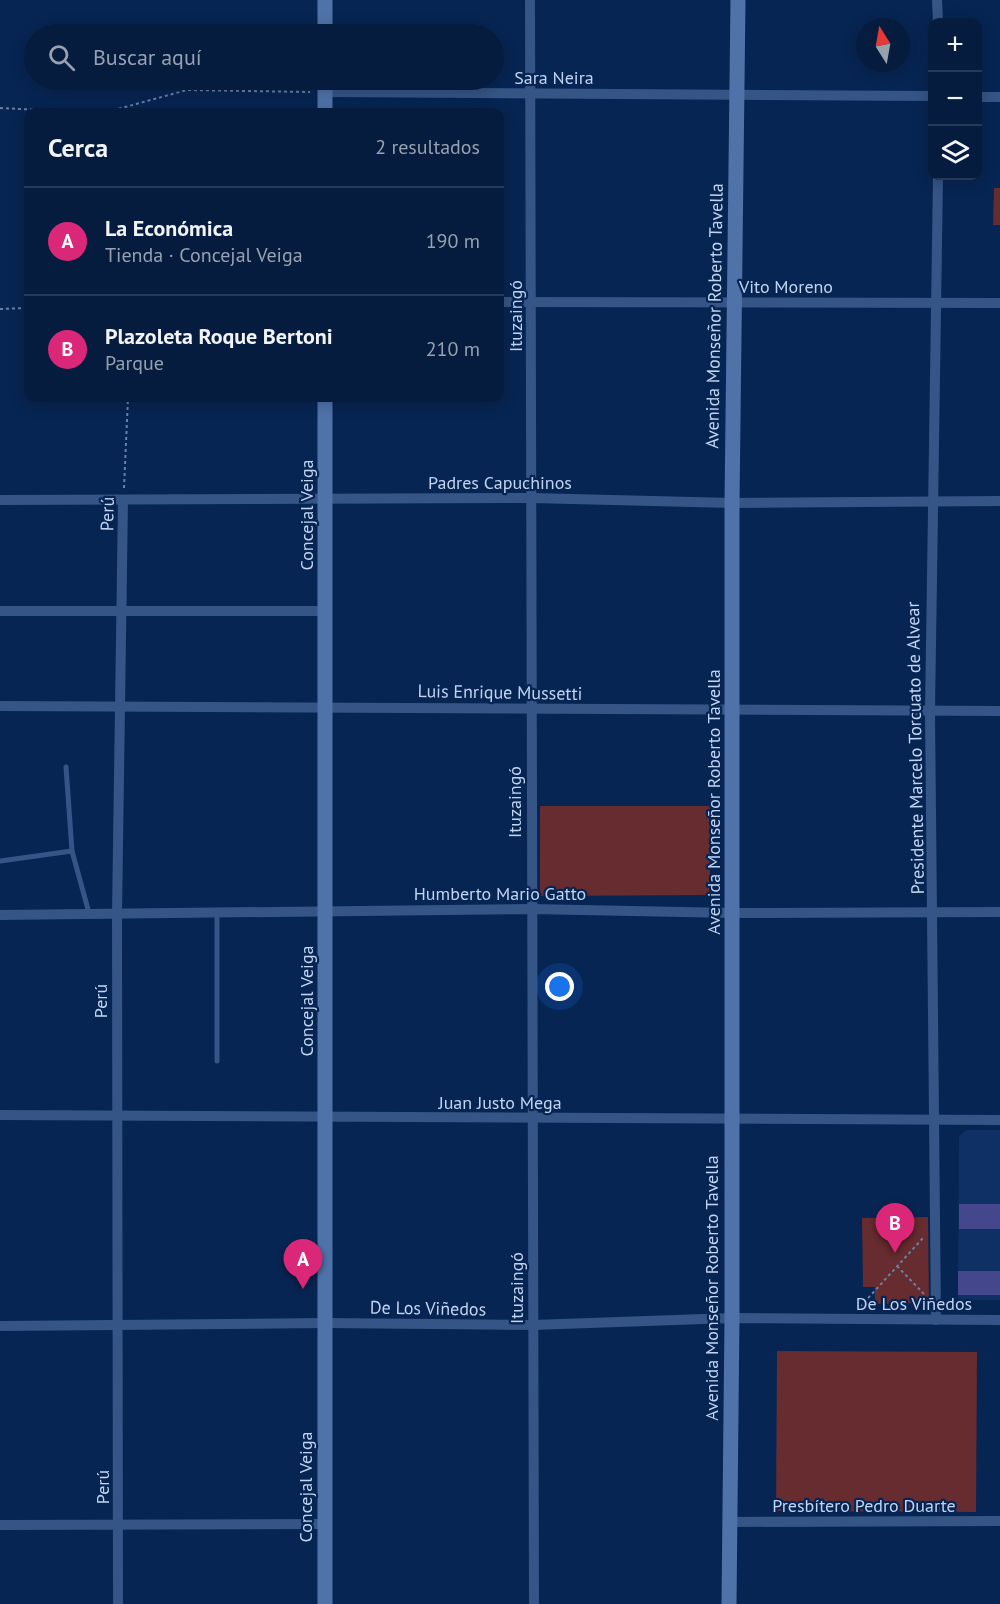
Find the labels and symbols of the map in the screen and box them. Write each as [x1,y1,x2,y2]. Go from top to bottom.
north arrow [856,18,910,72]
street label: Sara Neira [514,66,594,89]
street label: Avenida Monseñor Roberto Tavella [700,183,728,449]
street label: Vito Moreno [738,275,833,298]
street label: Ituzaingó [504,280,527,352]
street label: Concejal Veiga [295,460,318,571]
street label: Padres Capuchinos [428,471,572,494]
street label: Perú [95,497,119,531]
street label: Presidente Marcelo Torcuato de Alvear [901,601,929,895]
street label: Avenida Monseñor Roberto Tavella [702,669,725,935]
street label: Luis Enrique Mussetti [417,679,583,705]
street label: Ituzaingó [503,766,526,838]
street label: Humberto Mario Gatto [414,882,586,905]
street label: Concejal Veiga [295,946,318,1057]
your location [545,972,574,1001]
street label: Perú [89,984,112,1018]
street label: Juan Justo Mega [437,1091,562,1114]
street label: Avenida Monseñor Roberto Tavella [700,1155,723,1421]
pin: B [876,1204,914,1253]
pin: A [284,1240,322,1289]
street label: Ituzaingó [505,1252,528,1324]
street label: De Los Viñedos [856,1292,972,1315]
street label: De Los Viñedos [370,1295,486,1321]
street label: Concejal Veiga [294,1432,317,1543]
street label: Perú [91,1470,114,1504]
street label: Presbítero Pedro Duarte [772,1494,956,1517]

